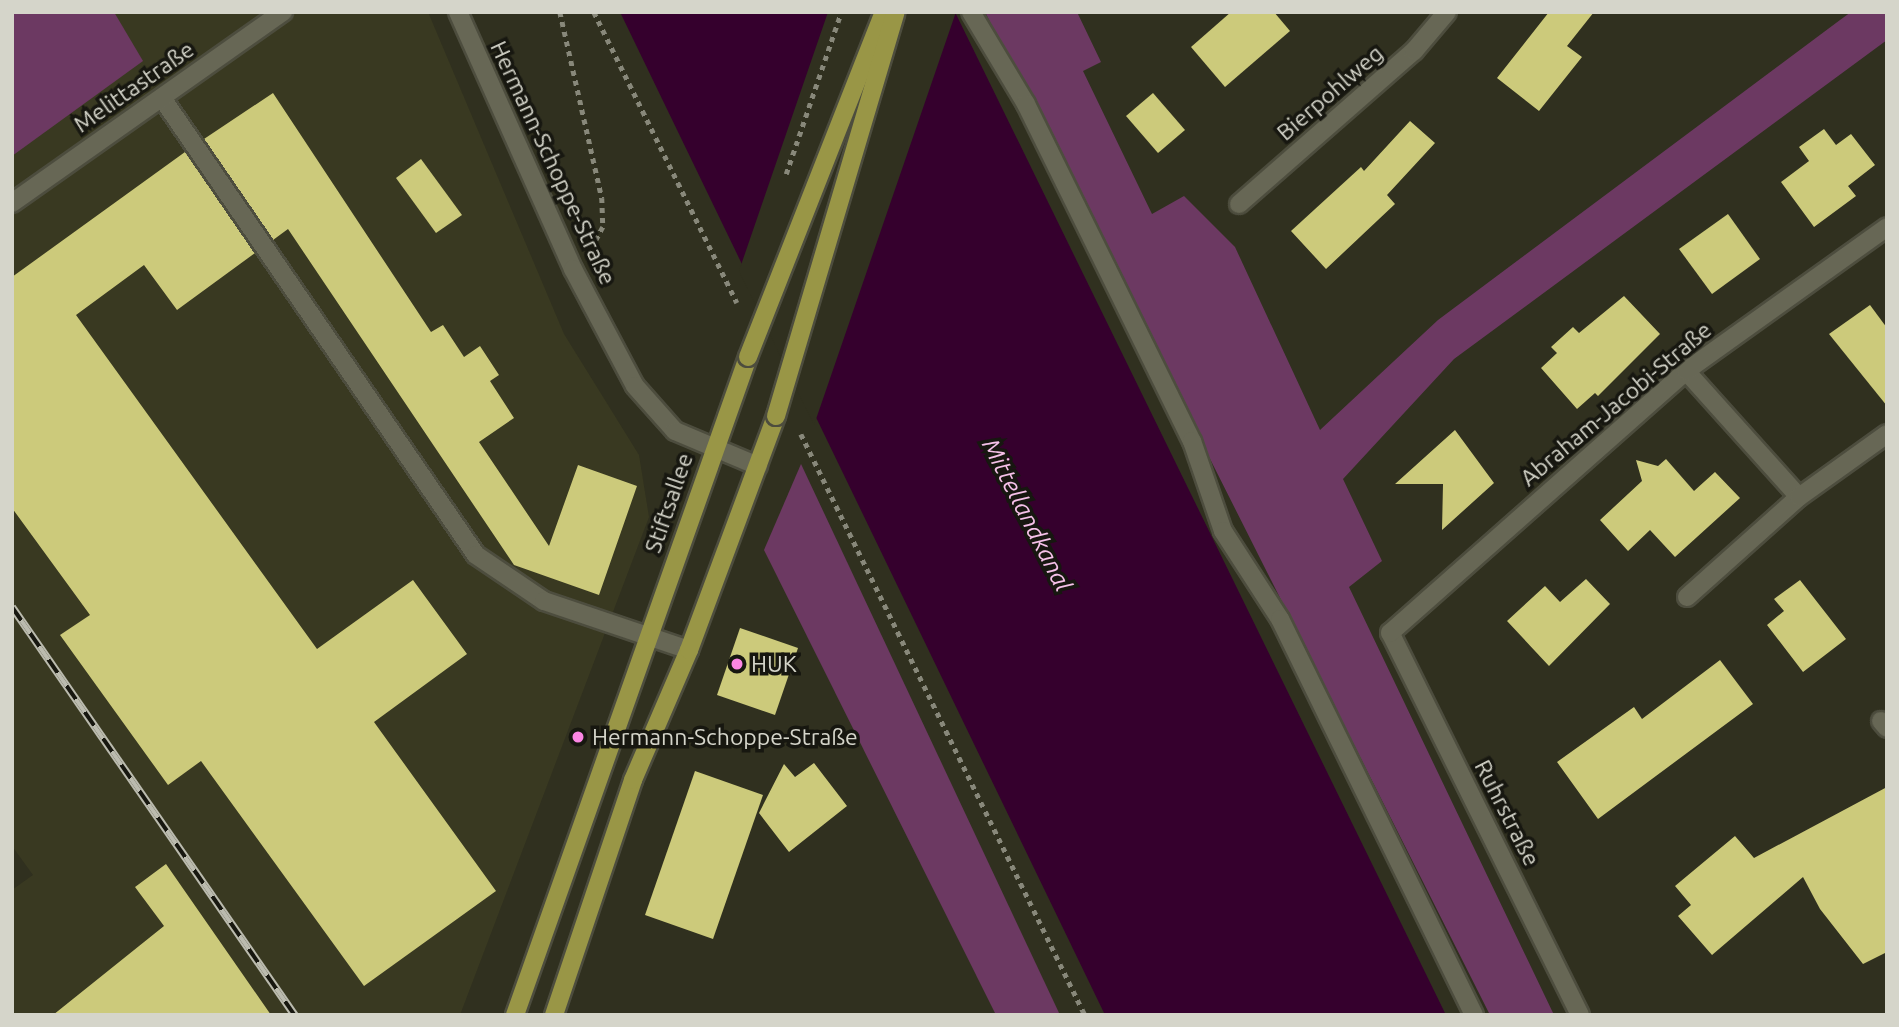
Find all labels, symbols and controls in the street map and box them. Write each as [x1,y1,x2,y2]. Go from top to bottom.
street label: Melittastraße [69,35,199,139]
street label: Hermann-Schoppe-Straße [484,37,622,289]
street label: Bierpohlweg [1271,39,1389,147]
street label: Abraham-Jacobi-Straße [1515,316,1717,492]
water label: Mittellandkanal [976,434,1078,596]
street label: Stiftsallee [639,449,699,557]
place label: HUK [751,650,797,678]
marker: HUK [729,656,745,672]
place label: Hermann-Schoppe-Straße [592,723,858,751]
marker: Hermann-Schoppe-Straße [570,729,586,745]
street label: Ruhrstraße [1469,755,1545,871]

